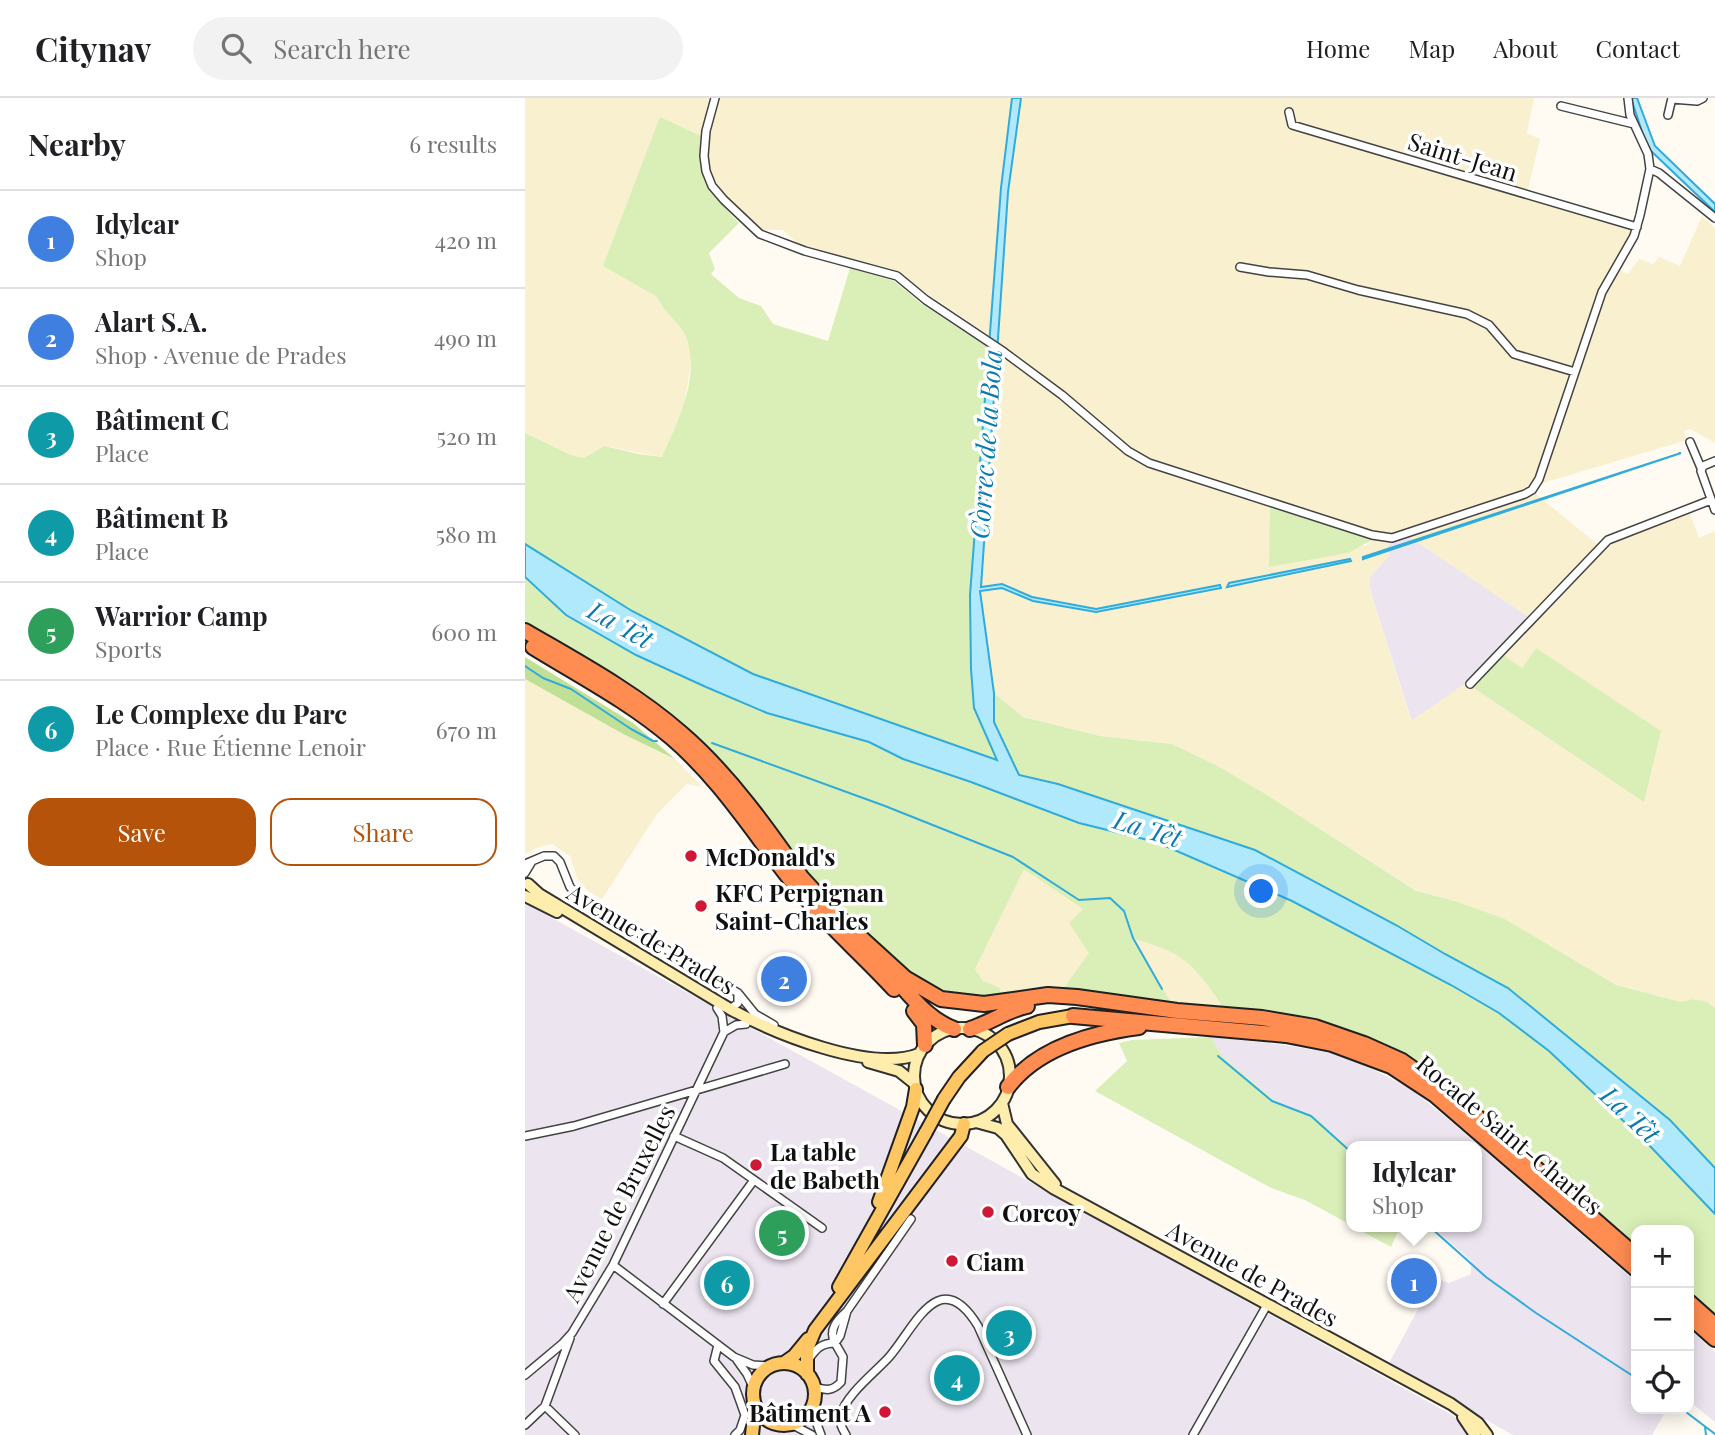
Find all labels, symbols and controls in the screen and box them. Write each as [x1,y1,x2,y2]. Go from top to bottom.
search box [193,17,683,80]
text: Citynav [35,26,151,70]
icon: search [217,29,255,67]
text: Search here [273,31,411,66]
text: Home [1306,32,1370,64]
text: Map [1408,32,1455,64]
text: About [1493,32,1557,64]
text: Contact [1595,32,1680,64]
text: Nearby [28,124,126,164]
street label: Saint-Jean [1405,124,1521,188]
text: 6 results [409,128,497,159]
text: Idylcar [95,206,179,241]
text: 1 [47,224,55,255]
text: 420 m [435,224,497,255]
text: Shop [95,241,147,272]
text: Alart S.A. [95,304,208,339]
text: 2 [45,322,57,353]
text: 490 m [434,322,497,353]
text: Shop · Avenue de Prades [95,339,346,370]
water label: Còrrec de la Bola [961,348,1009,540]
text: Bâtiment C [95,402,229,437]
text: 3 [45,420,57,451]
text: 520 m [436,420,497,451]
text: Place [95,437,149,468]
text: Bâtiment B [95,500,228,535]
text: 4 [45,518,57,549]
text: 580 m [436,518,497,549]
text: Place [95,535,149,566]
water label: La Têt [581,591,661,657]
text: Warrior Camp [95,598,268,633]
text: 5 [46,616,56,647]
text: 600 m [431,616,497,647]
text: Sports [95,633,162,664]
text: Le Complexe du Parc [95,696,347,731]
text: 6 [45,714,57,745]
text: 670 m [436,714,497,745]
text: Place · Rue Étienne Lenoir [95,731,366,762]
button: Save [28,798,256,866]
button: Share [270,798,497,866]
water label: La Têt [1109,801,1187,855]
place label: McDonald's [705,840,835,872]
marker: McDonald's [683,848,699,864]
your location [1244,874,1278,908]
street label: Avenue de Prades [561,875,742,1001]
place label: KFC Perpignan Saint-Charles [715,876,884,936]
marker: KFC Perpignan Saint-Charles [693,898,709,914]
pin: 2 [761,953,807,1005]
street label: Rocade Saint-Charles [1410,1047,1610,1221]
water label: La Têt [1593,1077,1669,1151]
street label: Avenue de Bruxelles [554,1099,682,1308]
place label: La table de Babeth [770,1135,880,1195]
popup [1346,1141,1482,1232]
text: Idylcar [1372,1154,1456,1189]
marker: La table de Babeth [748,1157,764,1173]
text: Shop [1372,1189,1424,1220]
place label: Corcoy [1002,1196,1081,1228]
marker: Corcoy [980,1204,996,1220]
pin: 5 [759,1207,805,1259]
street label: Avenue de Prades [1161,1212,1344,1333]
map controls [1631,1225,1694,1414]
button: + [1631,1225,1694,1288]
place label: Ciam [966,1245,1025,1277]
marker: Ciam [944,1253,960,1269]
pin: 1 [1391,1255,1437,1307]
pin: 6 [704,1257,750,1309]
button: − [1631,1288,1694,1351]
pin: 3 [986,1307,1032,1359]
button: locate [1631,1351,1694,1414]
pin: 4 [934,1352,980,1404]
place label: Bâtiment A [749,1396,872,1428]
marker: Bâtiment A [877,1404,893,1420]

